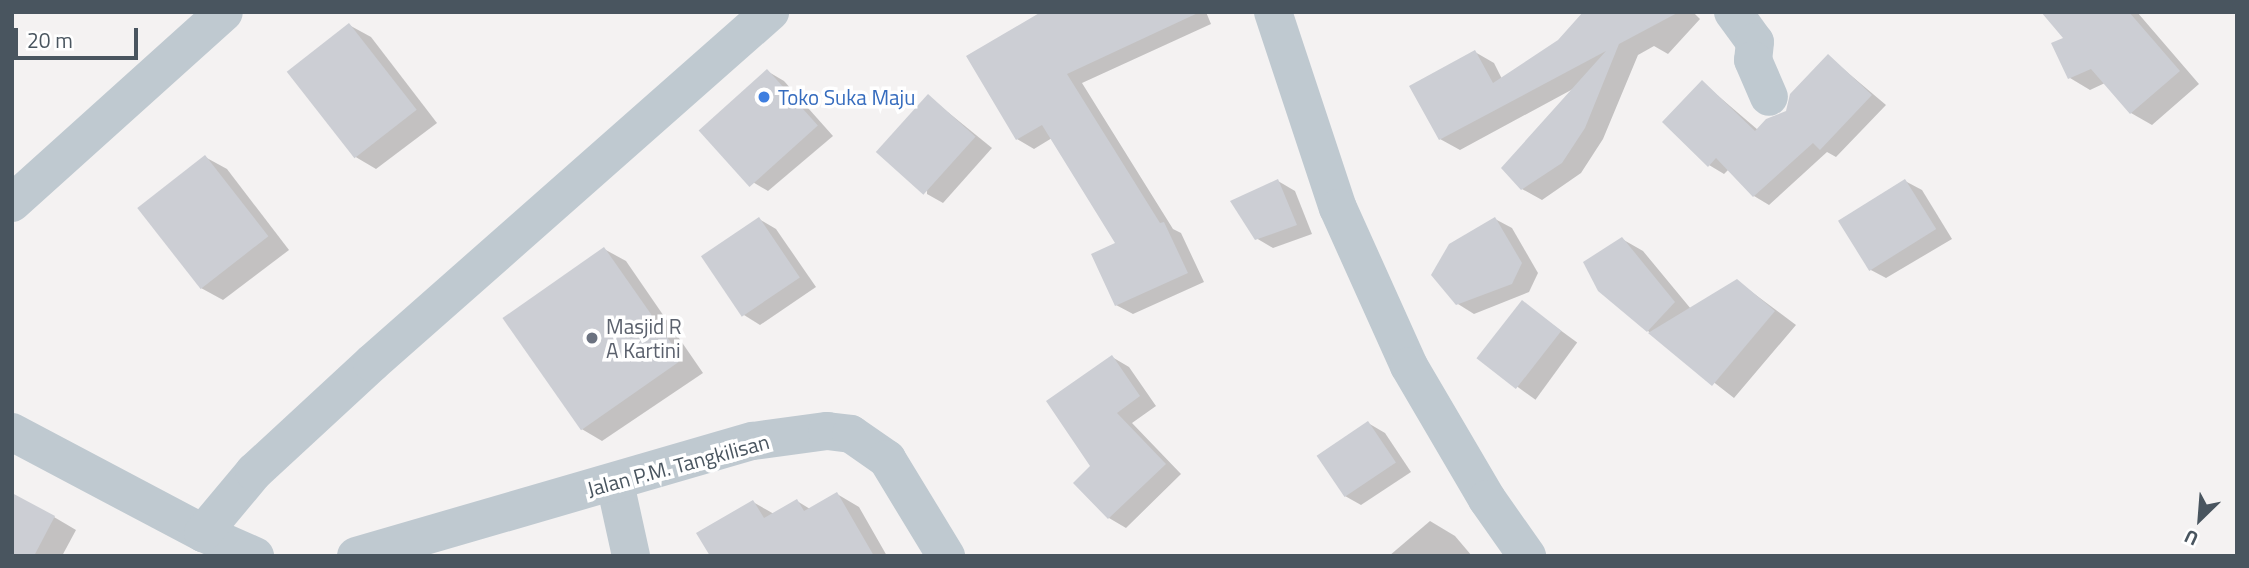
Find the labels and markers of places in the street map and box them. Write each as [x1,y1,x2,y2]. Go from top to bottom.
place label: Toko Suka Maju [778,84,915,110]
marker: Toko Suka Maju [756,89,772,105]
place label: Masjid R A Kartini [606,313,682,363]
marker: Masjid R A Kartini [584,330,600,346]

